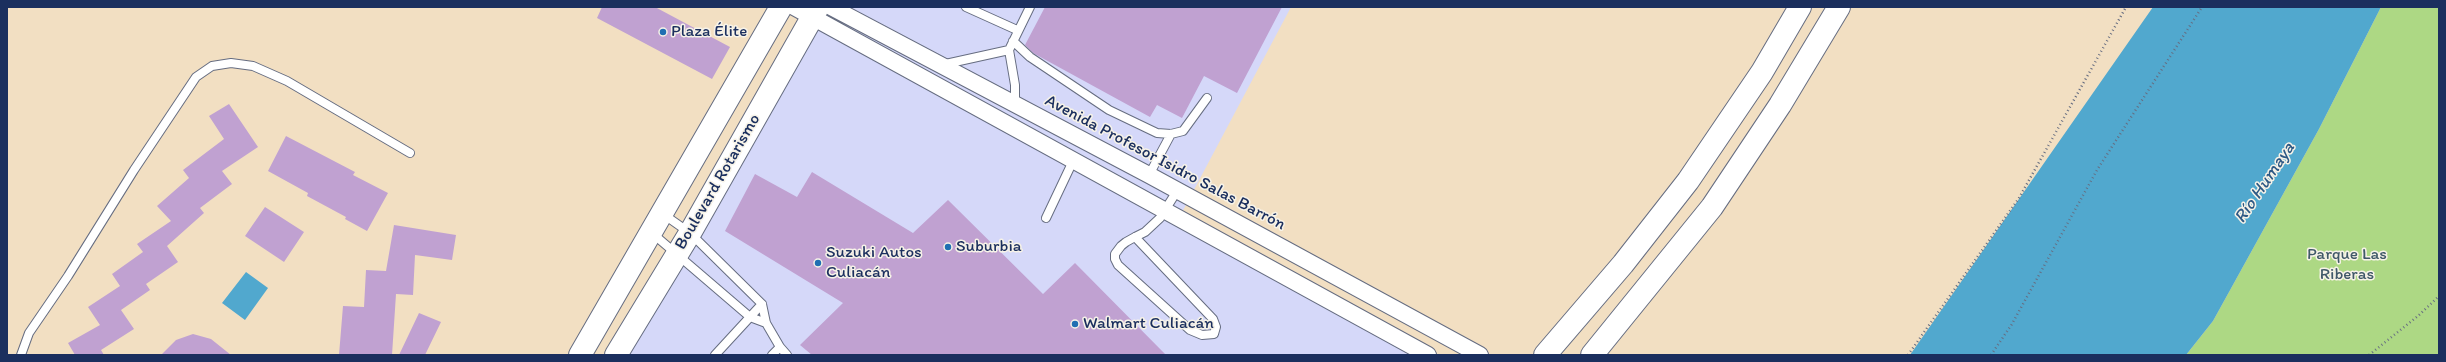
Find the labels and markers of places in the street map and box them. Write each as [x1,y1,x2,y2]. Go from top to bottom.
place label: Plaza Élite [671,22,747,42]
marker: Plaza Élite [658,27,668,37]
place label: Suburbia [956,237,1022,257]
marker: Suburbia [943,242,953,252]
place label: Suzuki Autos Culiacán [826,243,922,283]
marker: Suzuki Autos Culiacán [813,258,823,268]
place label: Walmart Culiacán [1083,314,1214,334]
marker: Walmart Culiacán [1070,319,1080,329]

